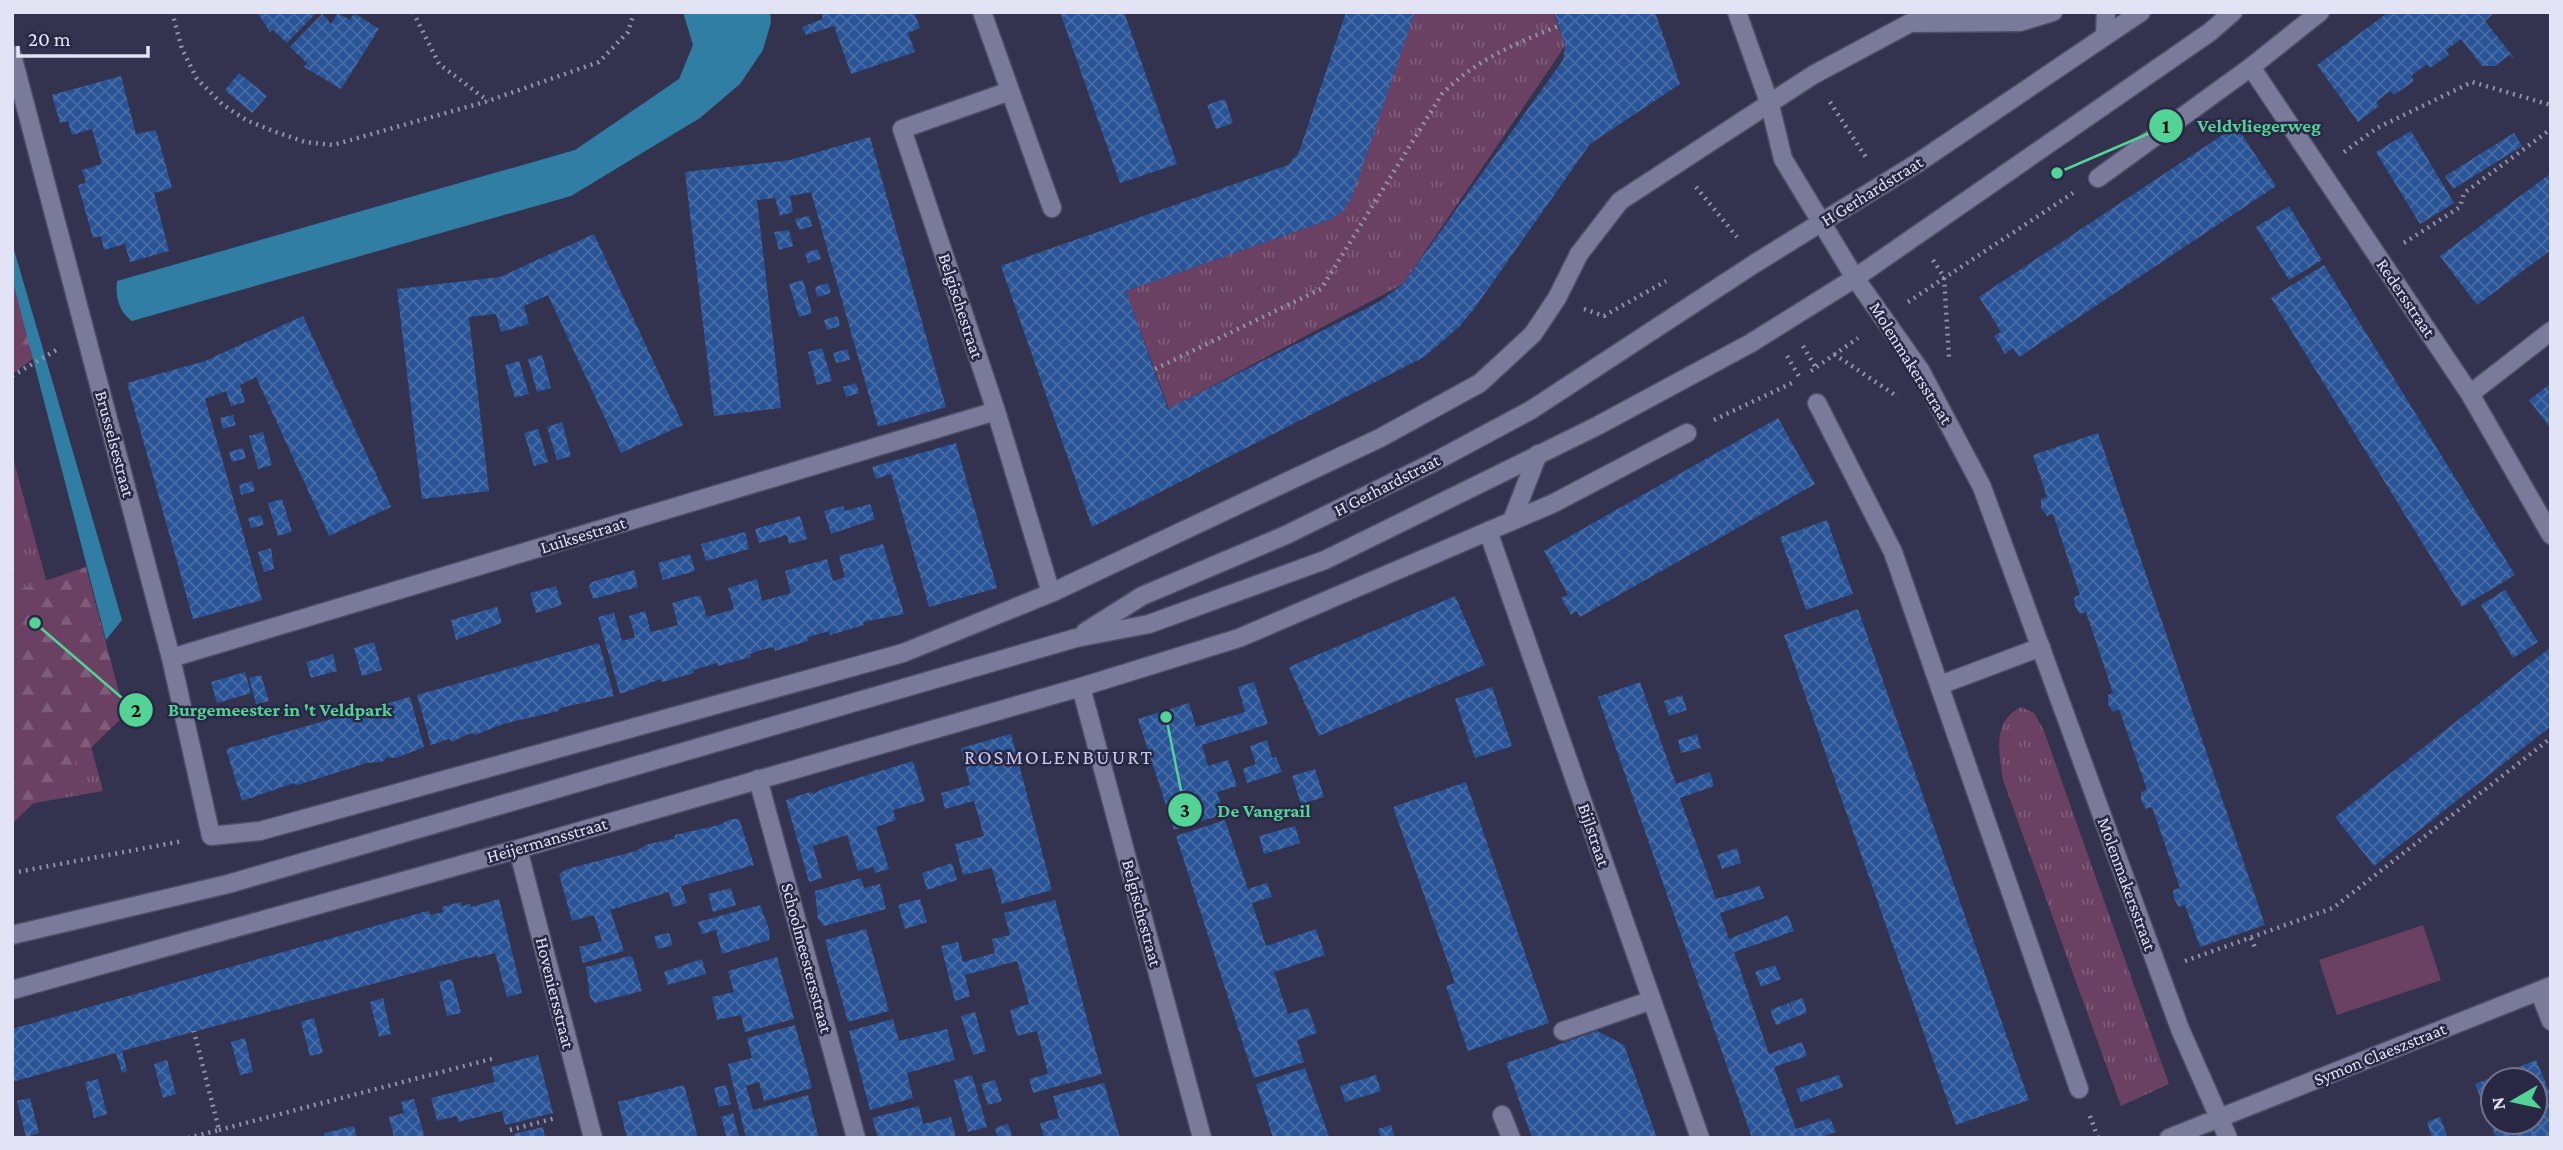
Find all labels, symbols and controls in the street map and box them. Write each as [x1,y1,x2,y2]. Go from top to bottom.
scale bar [18,14,147,58]
text: 20 m [28,27,71,51]
callout: Veldvliegerweg [2148,106,2335,146]
text: 1 [2162,114,2170,138]
text: Veldvliegerweg [2196,115,2321,136]
street label: H Gerhardstraat [1818,151,1927,230]
street label: Belgischestraat [935,251,988,362]
street label: Redersstraat [2373,255,2440,342]
street label: Molenmakersstraat [1865,298,1957,429]
street label: Brusselsestraat [91,389,139,500]
street label: H Gerhardstraat [1331,449,1444,520]
street label: Luiksestraat [538,512,629,557]
callout: Burgemeester in 't Veldpark [119,690,406,730]
text: 2 [131,698,142,722]
text: Burgemeester in 't Veldpark [168,699,393,720]
district label: ROSMOLENBUURT [964,745,1154,769]
callout: De Vangrail [1168,790,1324,830]
text: 3 [1180,798,1190,822]
text: De Vangrail [1217,800,1311,821]
street label: Bijlstraat [1573,801,1614,870]
street label: Heijermansstraat [484,813,611,868]
street label: Molenmakersstraat [2094,815,2161,954]
street label: Belgischestraat [1118,857,1166,970]
street label: Schoolmeestersstraat [777,881,837,1036]
street label: Hoveniersstraat [531,935,579,1052]
street label: Symon Claeszstraat [2311,1018,2450,1090]
north arrow [2479,1066,2549,1136]
text: N [2486,1095,2509,1112]

